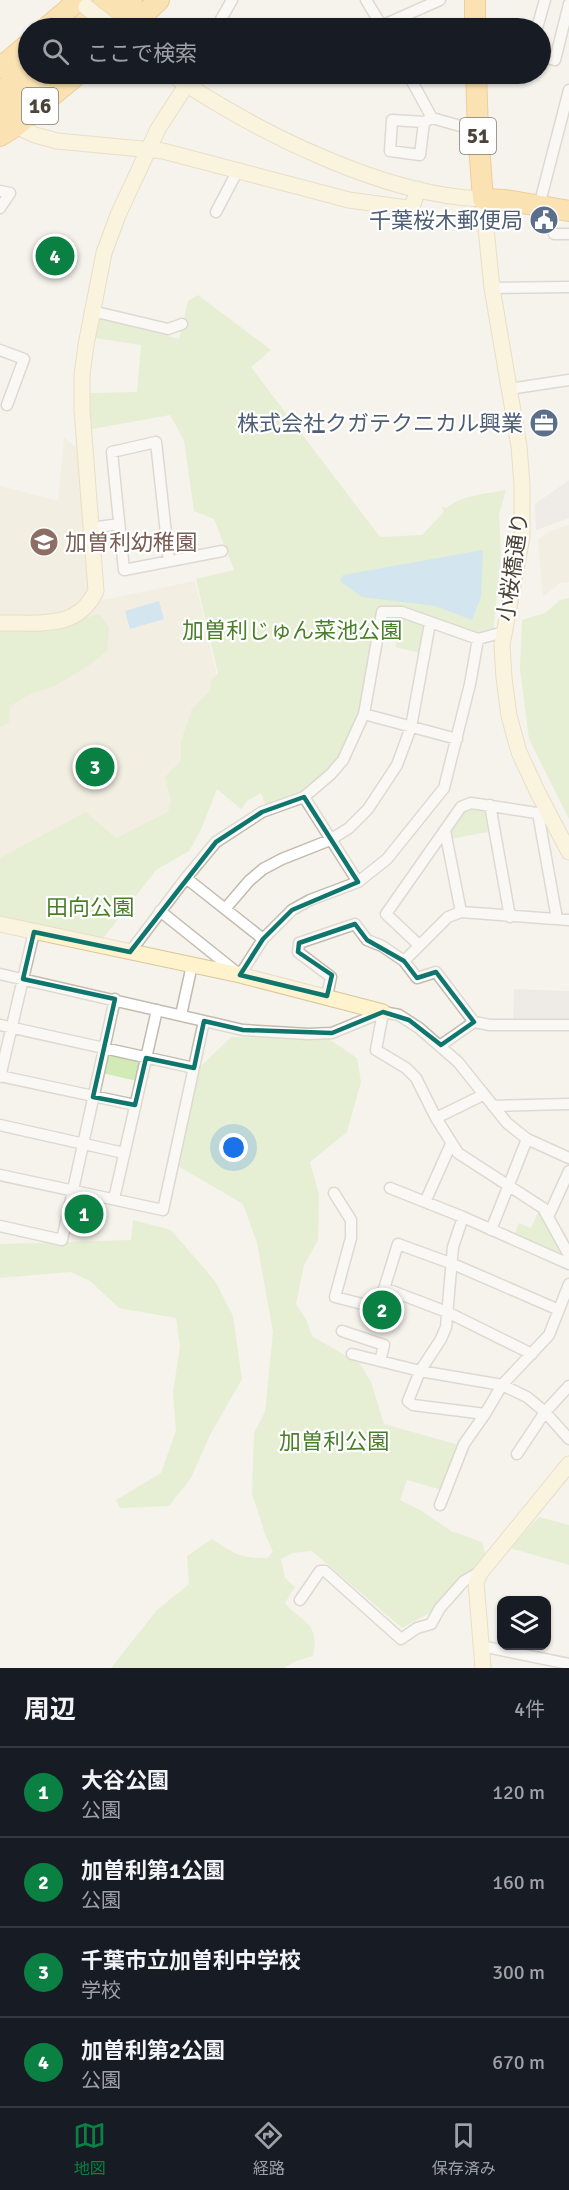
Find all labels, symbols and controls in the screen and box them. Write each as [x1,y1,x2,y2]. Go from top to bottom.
search box [18,18,551,84]
icon: search [39,35,72,68]
text: ここで検索 [87,40,197,67]
road number: 16 [22,88,58,124]
road number: 51 [460,118,496,154]
public building icon: 千葉桜木郵便局 [528,204,560,236]
place label: 千葉桜木郵便局 [369,207,523,234]
pin: 4 [36,234,74,278]
office icon: 株式会社クガテクニカル興業 [528,407,560,439]
place label: 株式会社クガテクニカル興業 [237,410,523,437]
street label: 小桜橋通り [492,511,534,623]
school or university icon: 加曽利幼稚園 [28,526,60,558]
place label: 加曽利幼稚園 [65,529,197,556]
park label: 加曽利じゅん菜池公園 [182,617,402,644]
pin: 3 [76,744,115,789]
park label: 田向公園 [46,894,134,921]
your location [219,1133,248,1162]
pin: 1 [64,1192,104,1236]
pin: 2 [362,1288,401,1332]
park label: 加曽利公園 [279,1428,389,1455]
map controls [497,1596,551,1650]
button: layers [497,1596,551,1650]
text: 周辺 [24,1694,76,1726]
text: 4件 [514,1697,545,1722]
text: 大谷公園 [81,1767,169,1794]
text: 1 [38,1780,49,1805]
text: 120 m [492,1780,545,1805]
text: 公園 [81,1798,121,1823]
text: 加曽利第1公園 [81,1857,225,1884]
text: 2 [38,1870,49,1895]
text: 160 m [492,1870,545,1895]
text: 公園 [81,1888,121,1913]
text: 千葉市立加曽利中学校 [81,1947,301,1974]
text: 3 [38,1960,49,1985]
text: 300 m [492,1960,545,1985]
text: 学校 [81,1978,121,2003]
text: 加曽利第2公園 [81,2037,225,2064]
text: 4 [38,2050,49,2075]
text: 670 m [492,2050,545,2075]
text: 公園 [81,2068,121,2093]
tab: 地図 [73,2119,106,2179]
tab: 経路 [252,2119,285,2179]
tab: 保存済み [432,2119,496,2179]

